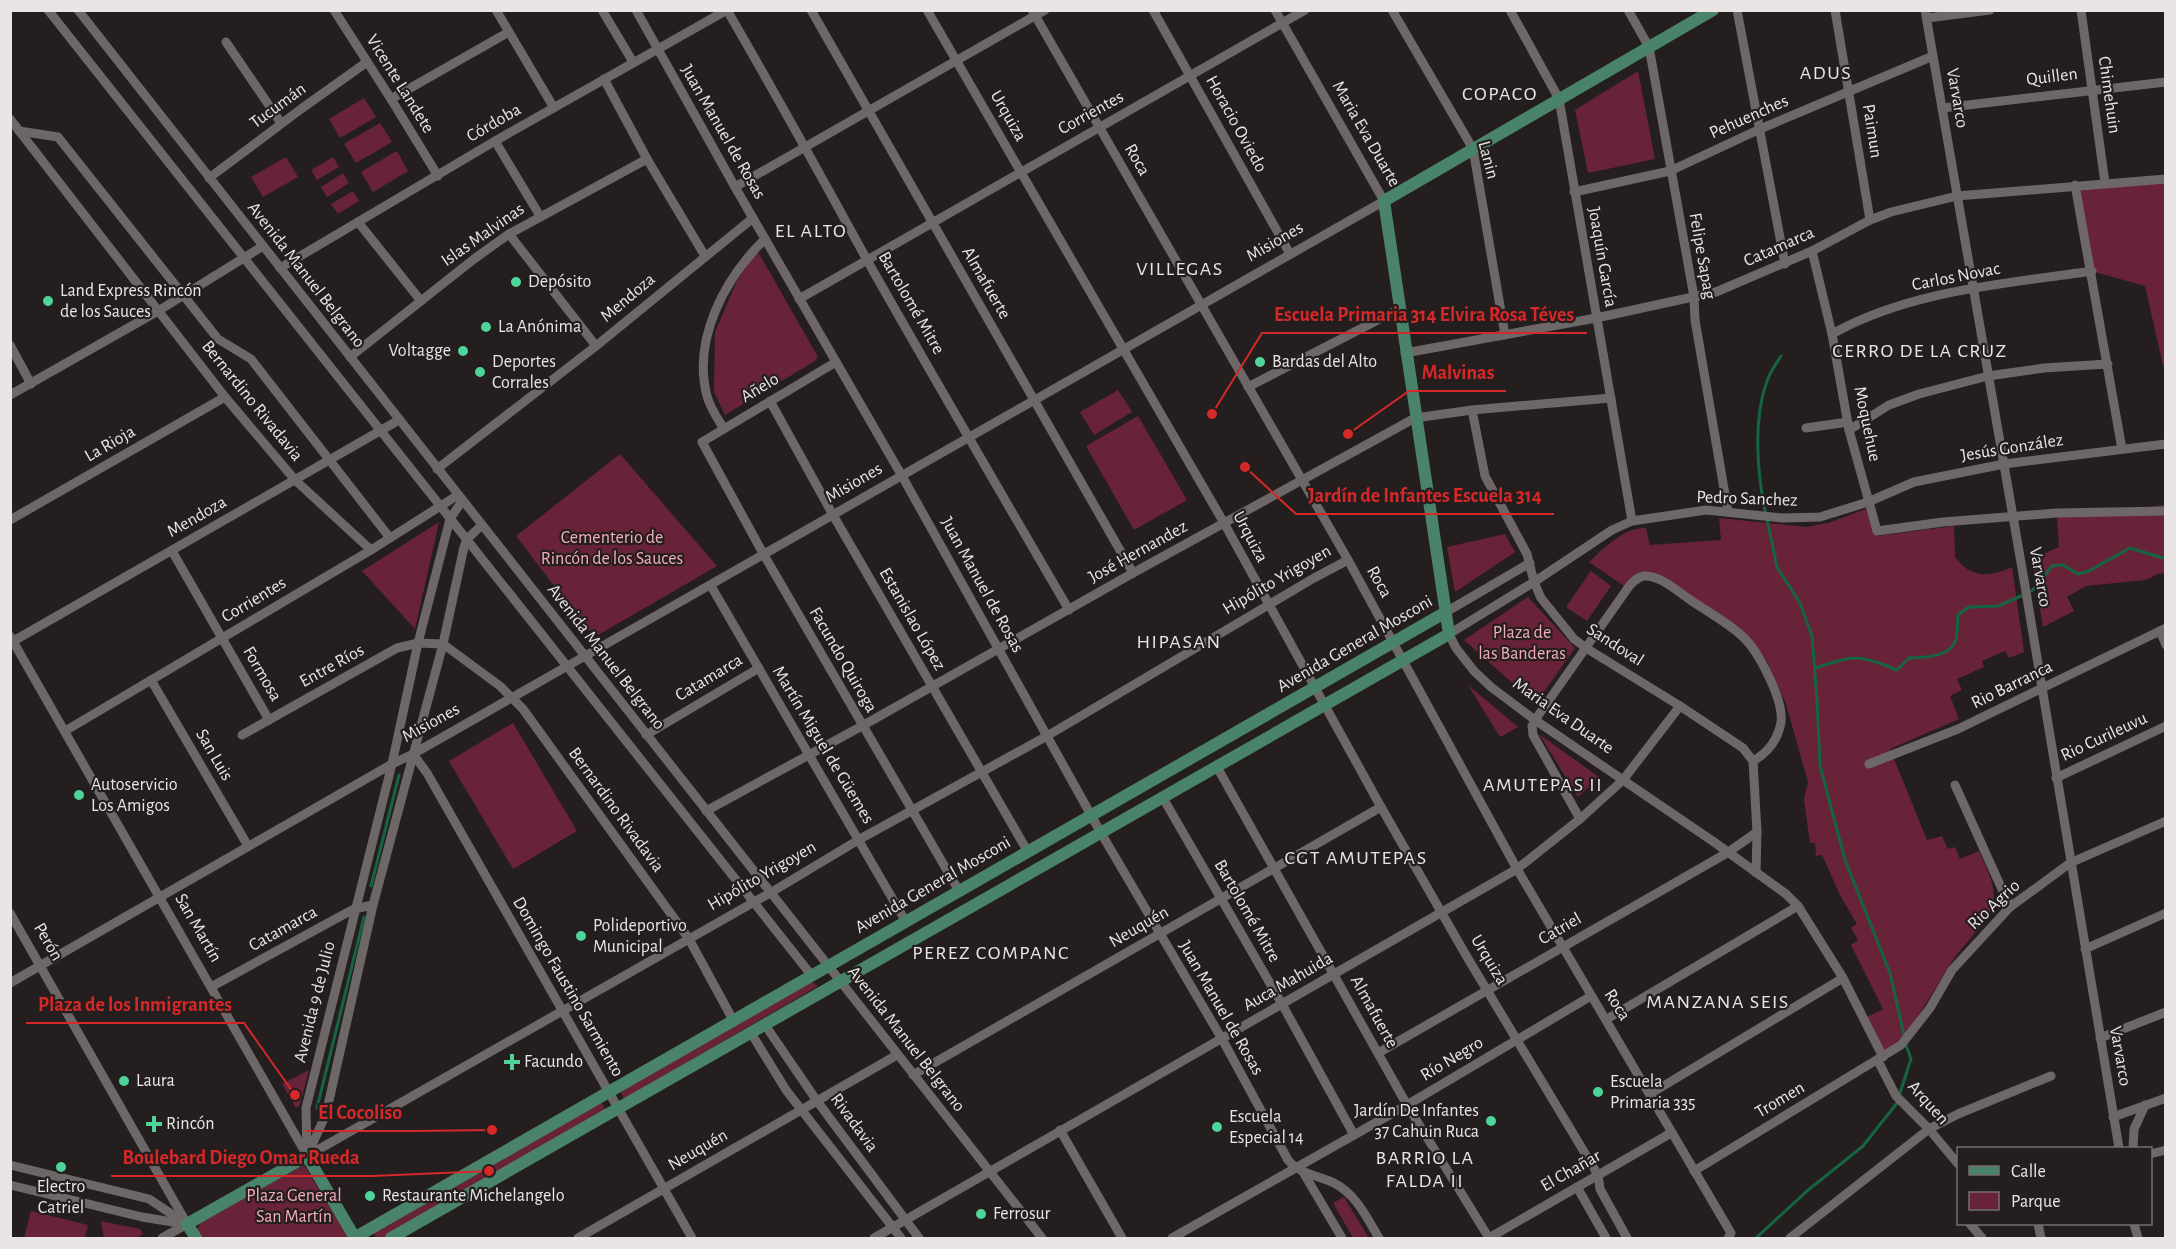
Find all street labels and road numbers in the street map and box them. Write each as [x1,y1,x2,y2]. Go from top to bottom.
street label: Vicente Landete [363,32,437,136]
street label: Chimehuin [2095,55,2123,135]
street label: Juan Manuel de Rosas [677,62,769,202]
street label: Quillen [2025,65,2079,89]
street label: Varvarco [1943,67,1971,129]
street label: Horacio Oviedo [1202,73,1270,176]
street label: Maria Eva Duarte [1328,78,1404,190]
street label: Tucumán [247,80,309,132]
street label: Urquiza [986,88,1030,144]
street label: Corrientes [1055,88,1127,138]
street label: Pehuenches [1707,92,1791,142]
street label: Córdoba [464,100,524,146]
street label: Paimun [1859,103,1885,159]
street label: Lanin [1474,139,1502,181]
street label: Roca [1121,141,1153,179]
street label: Avenida Manuel Belgrano [244,199,368,351]
street label: Islas Malvinas [438,200,528,270]
street label: Joaquín García [1584,205,1620,309]
street label: Felipe Sapag [1686,211,1718,301]
street label: Misiones [1243,219,1307,265]
street label: Catamarca [1741,224,1817,270]
street label: Almafuerte [958,244,1014,322]
street label: Bartolomé Mitre [874,249,948,357]
street label: Carlos Novac [1910,260,2002,294]
street label: Mendoza [597,270,659,326]
street label: Bernardino Rivadavia [198,337,306,465]
street label: Añelo [738,370,782,406]
street label: Moquehue [1850,385,1884,463]
street label: La Rioja [82,422,138,466]
street label: Jesús González [1960,431,2064,465]
street label: Misiones [822,460,886,506]
street label: Pedro Sanchez [1696,488,1798,510]
street label: Mendoza [164,493,230,541]
street label: Urquiza [1229,508,1271,566]
street label: Juan Manuel de Rosas [937,514,1027,656]
street label: José Hernandez [1086,518,1190,586]
street label: Hipólito Yrigoyen [1220,542,1334,618]
street label: Varvarco [2026,546,2054,608]
street label: Roca [1363,563,1395,601]
street label: Estanislao López [875,565,949,673]
street label: Corrientes [219,574,289,626]
street label: Avenida Manuel Belgrano [544,581,668,733]
street label: Avenida General Mosconi [1274,592,1436,696]
street label: Facundo Quiroga [806,604,880,716]
street label: Sandoval [1583,620,1647,670]
street label: Entre Ríos [297,641,367,691]
street label: Formosa [239,644,285,704]
street label: Catamarca [672,651,746,705]
street label: Rio Barranca [1969,658,2055,712]
street label: Martín Miguel de Güemes [769,663,877,827]
street label: Maria Eva Duarte [1509,675,1617,757]
street label: Misiones [399,700,463,746]
street label: Rio Curileuvu [2058,709,2150,765]
street label: San Luis [192,726,236,784]
street label: Bernardino Rivadavia [565,744,667,876]
street label: Avenida General Mosconi [852,833,1014,937]
street label: Hipólito Yrigoyen [705,838,819,914]
street label: Bartolomé Mitre [1210,857,1284,965]
street label: Rio Agrio [1964,876,2024,934]
street label: San Martín [171,891,225,965]
street label: Domingo Faustino Sarmiento [509,894,627,1080]
street label: Catamarca [246,903,320,955]
street label: Neuquén [1106,903,1172,951]
street label: Catriel [1535,910,1585,948]
street label: Perón [30,920,66,964]
street label: Urquiza [1467,932,1511,988]
street label: Juan Manuel de Rosas [1175,938,1267,1078]
street label: Avenida 9 de Julio [291,939,339,1064]
street label: Auca Mahuida [1240,949,1336,1015]
street label: Avenida Manuel Belgrano [844,963,968,1115]
street label: Almafuerte [1347,973,1401,1051]
street label: Roca [1601,986,1633,1024]
street label: Varvarco [2106,1025,2134,1087]
street label: Río Negro [1418,1033,1487,1085]
street label: Tromen [1752,1078,1808,1122]
street label: Arquen [1904,1078,1952,1128]
street label: Rivadavia [827,1090,881,1156]
street label: Neuquén [665,1126,731,1174]
street label: El Chañar [1538,1147,1604,1195]

